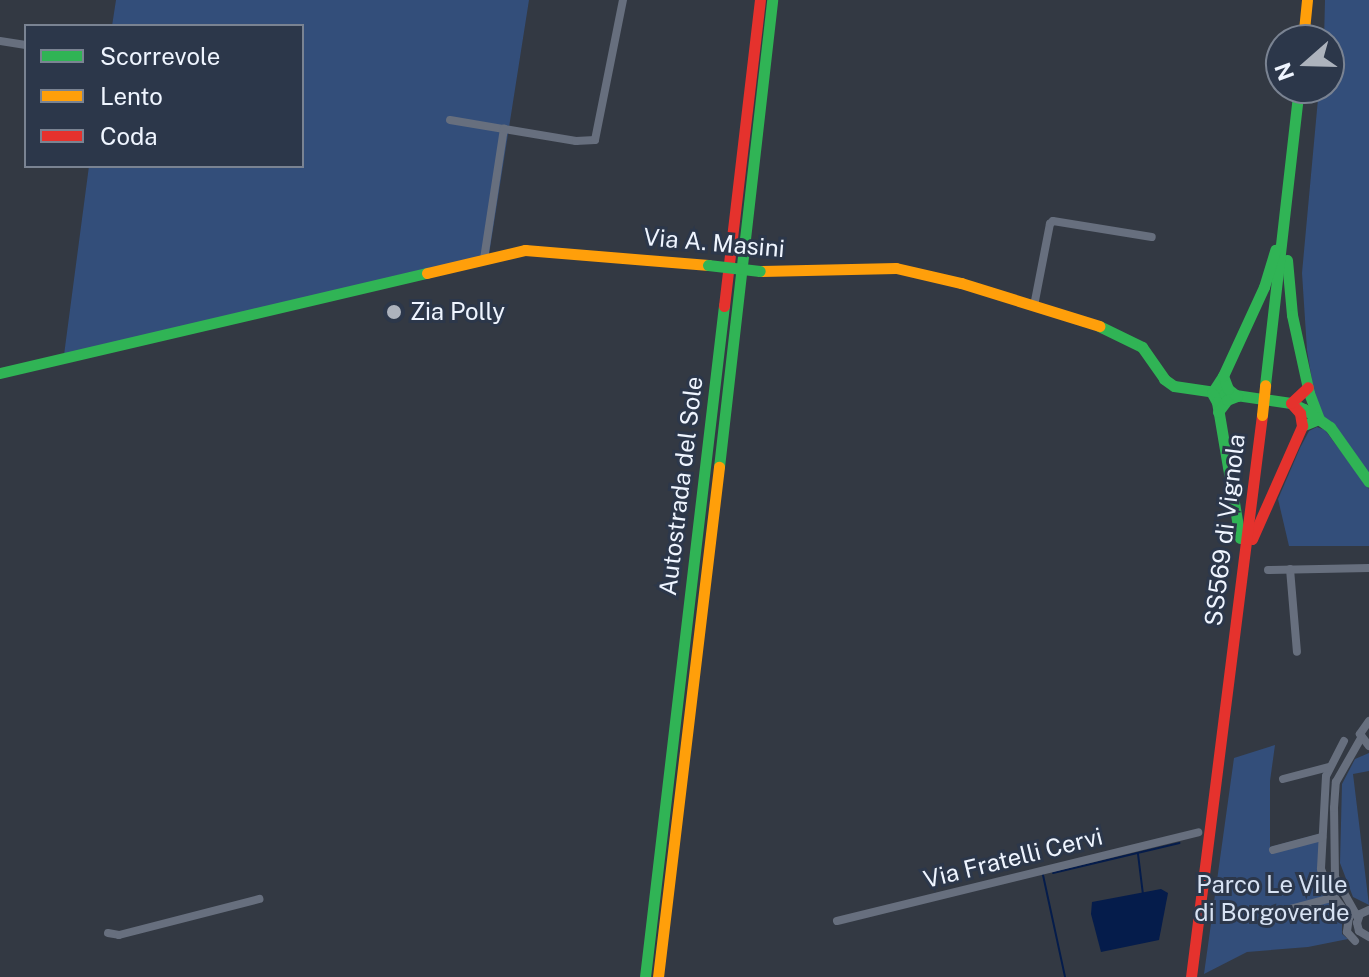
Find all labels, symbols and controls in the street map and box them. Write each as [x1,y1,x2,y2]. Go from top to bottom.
legend [24,24,304,168]
north arrow [1265,24,1345,104]
text: Scorrevole [100,42,220,70]
text: N [1269,59,1299,84]
text: Lento [100,82,163,110]
text: Coda [100,122,158,150]
street label: Via A. Masini [642,222,786,264]
place label: Zia Polly [410,298,505,326]
marker: Zia Polly [385,303,403,321]
street label: Autostrada del Sole [653,375,709,597]
street label: SS569 di Vignola [1199,432,1251,628]
street label: Via Fratelli Cervi [921,822,1105,894]
park label: Parco Le Ville di Borgoverde [1194,871,1350,927]

